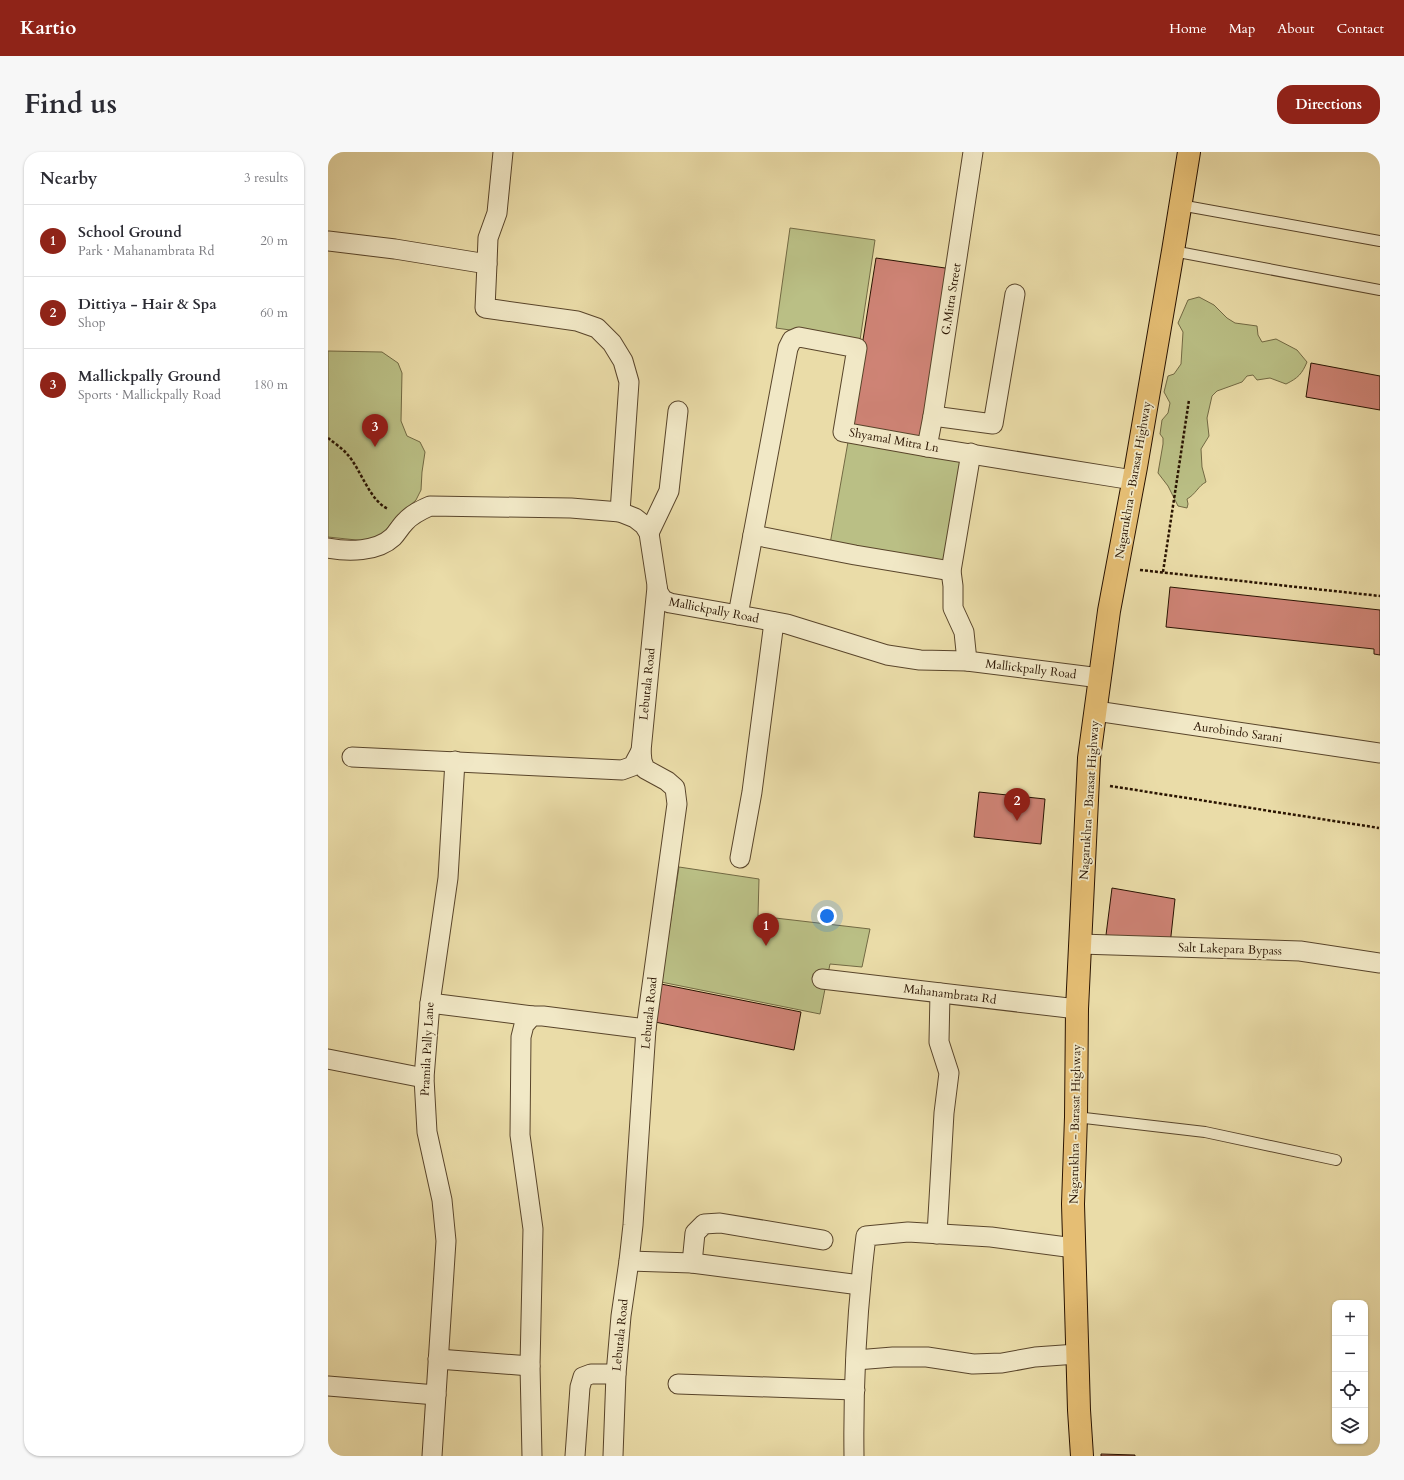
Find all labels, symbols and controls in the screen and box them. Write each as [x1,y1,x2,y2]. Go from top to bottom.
text: Kartio [20,15,76,41]
text: Home [1169,19,1207,38]
text: Map [1229,19,1255,38]
text: About [1277,19,1314,38]
text: Contact [1336,19,1384,38]
text: Find us [24,85,117,123]
button: Directions [1277,85,1380,124]
text: Nearby [40,167,97,190]
text: 3 results [244,169,288,187]
text: School Ground [78,222,182,242]
text: 1 [50,232,56,250]
text: 20 m [260,232,288,250]
text: Park · Mahanambrata Rd [78,242,214,260]
street label: G.Mitra Street [937,262,965,336]
text: Dittiya - Hair & Spa [78,294,217,314]
text: 2 [50,304,56,322]
text: 60 m [260,304,288,322]
text: Shop [78,314,106,332]
text: Mallickpally Ground [78,366,221,386]
text: 3 [50,376,56,394]
text: 180 m [254,376,288,394]
text: Sports · Mallickpally Road [78,386,221,404]
street label: Nagarukhra - Barasat Highway [1111,399,1155,560]
pin: 3 [362,414,388,447]
street label: Shyamal Mitra Ln [848,424,940,456]
street label: Mallickpally Road [668,593,761,627]
street label: Lebutala Road [635,646,659,721]
street label: Mallickpally Road [985,655,1078,683]
street label: Aurobindo Sarani [1192,718,1284,746]
street label: Nagarukhra - Barasat Highway [1075,719,1103,880]
pin: 2 [1004,788,1030,821]
your location [817,906,837,926]
pin: 1 [753,913,779,946]
street label: Salt Lakepara Bypass [1178,939,1282,959]
street label: Lebutala Road [637,975,661,1050]
street label: Mahanambrata Rd [903,980,998,1008]
street label: Pramila Pally Lane [417,1001,437,1097]
street label: Nagarukhra - Barasat Highway [1066,1043,1084,1204]
street label: Lebutala Road [608,1297,632,1372]
map controls [1332,1300,1368,1444]
button: + [1332,1300,1368,1336]
button: − [1332,1336,1368,1372]
button: locate [1332,1372,1368,1408]
button: layers [1332,1408,1368,1444]

